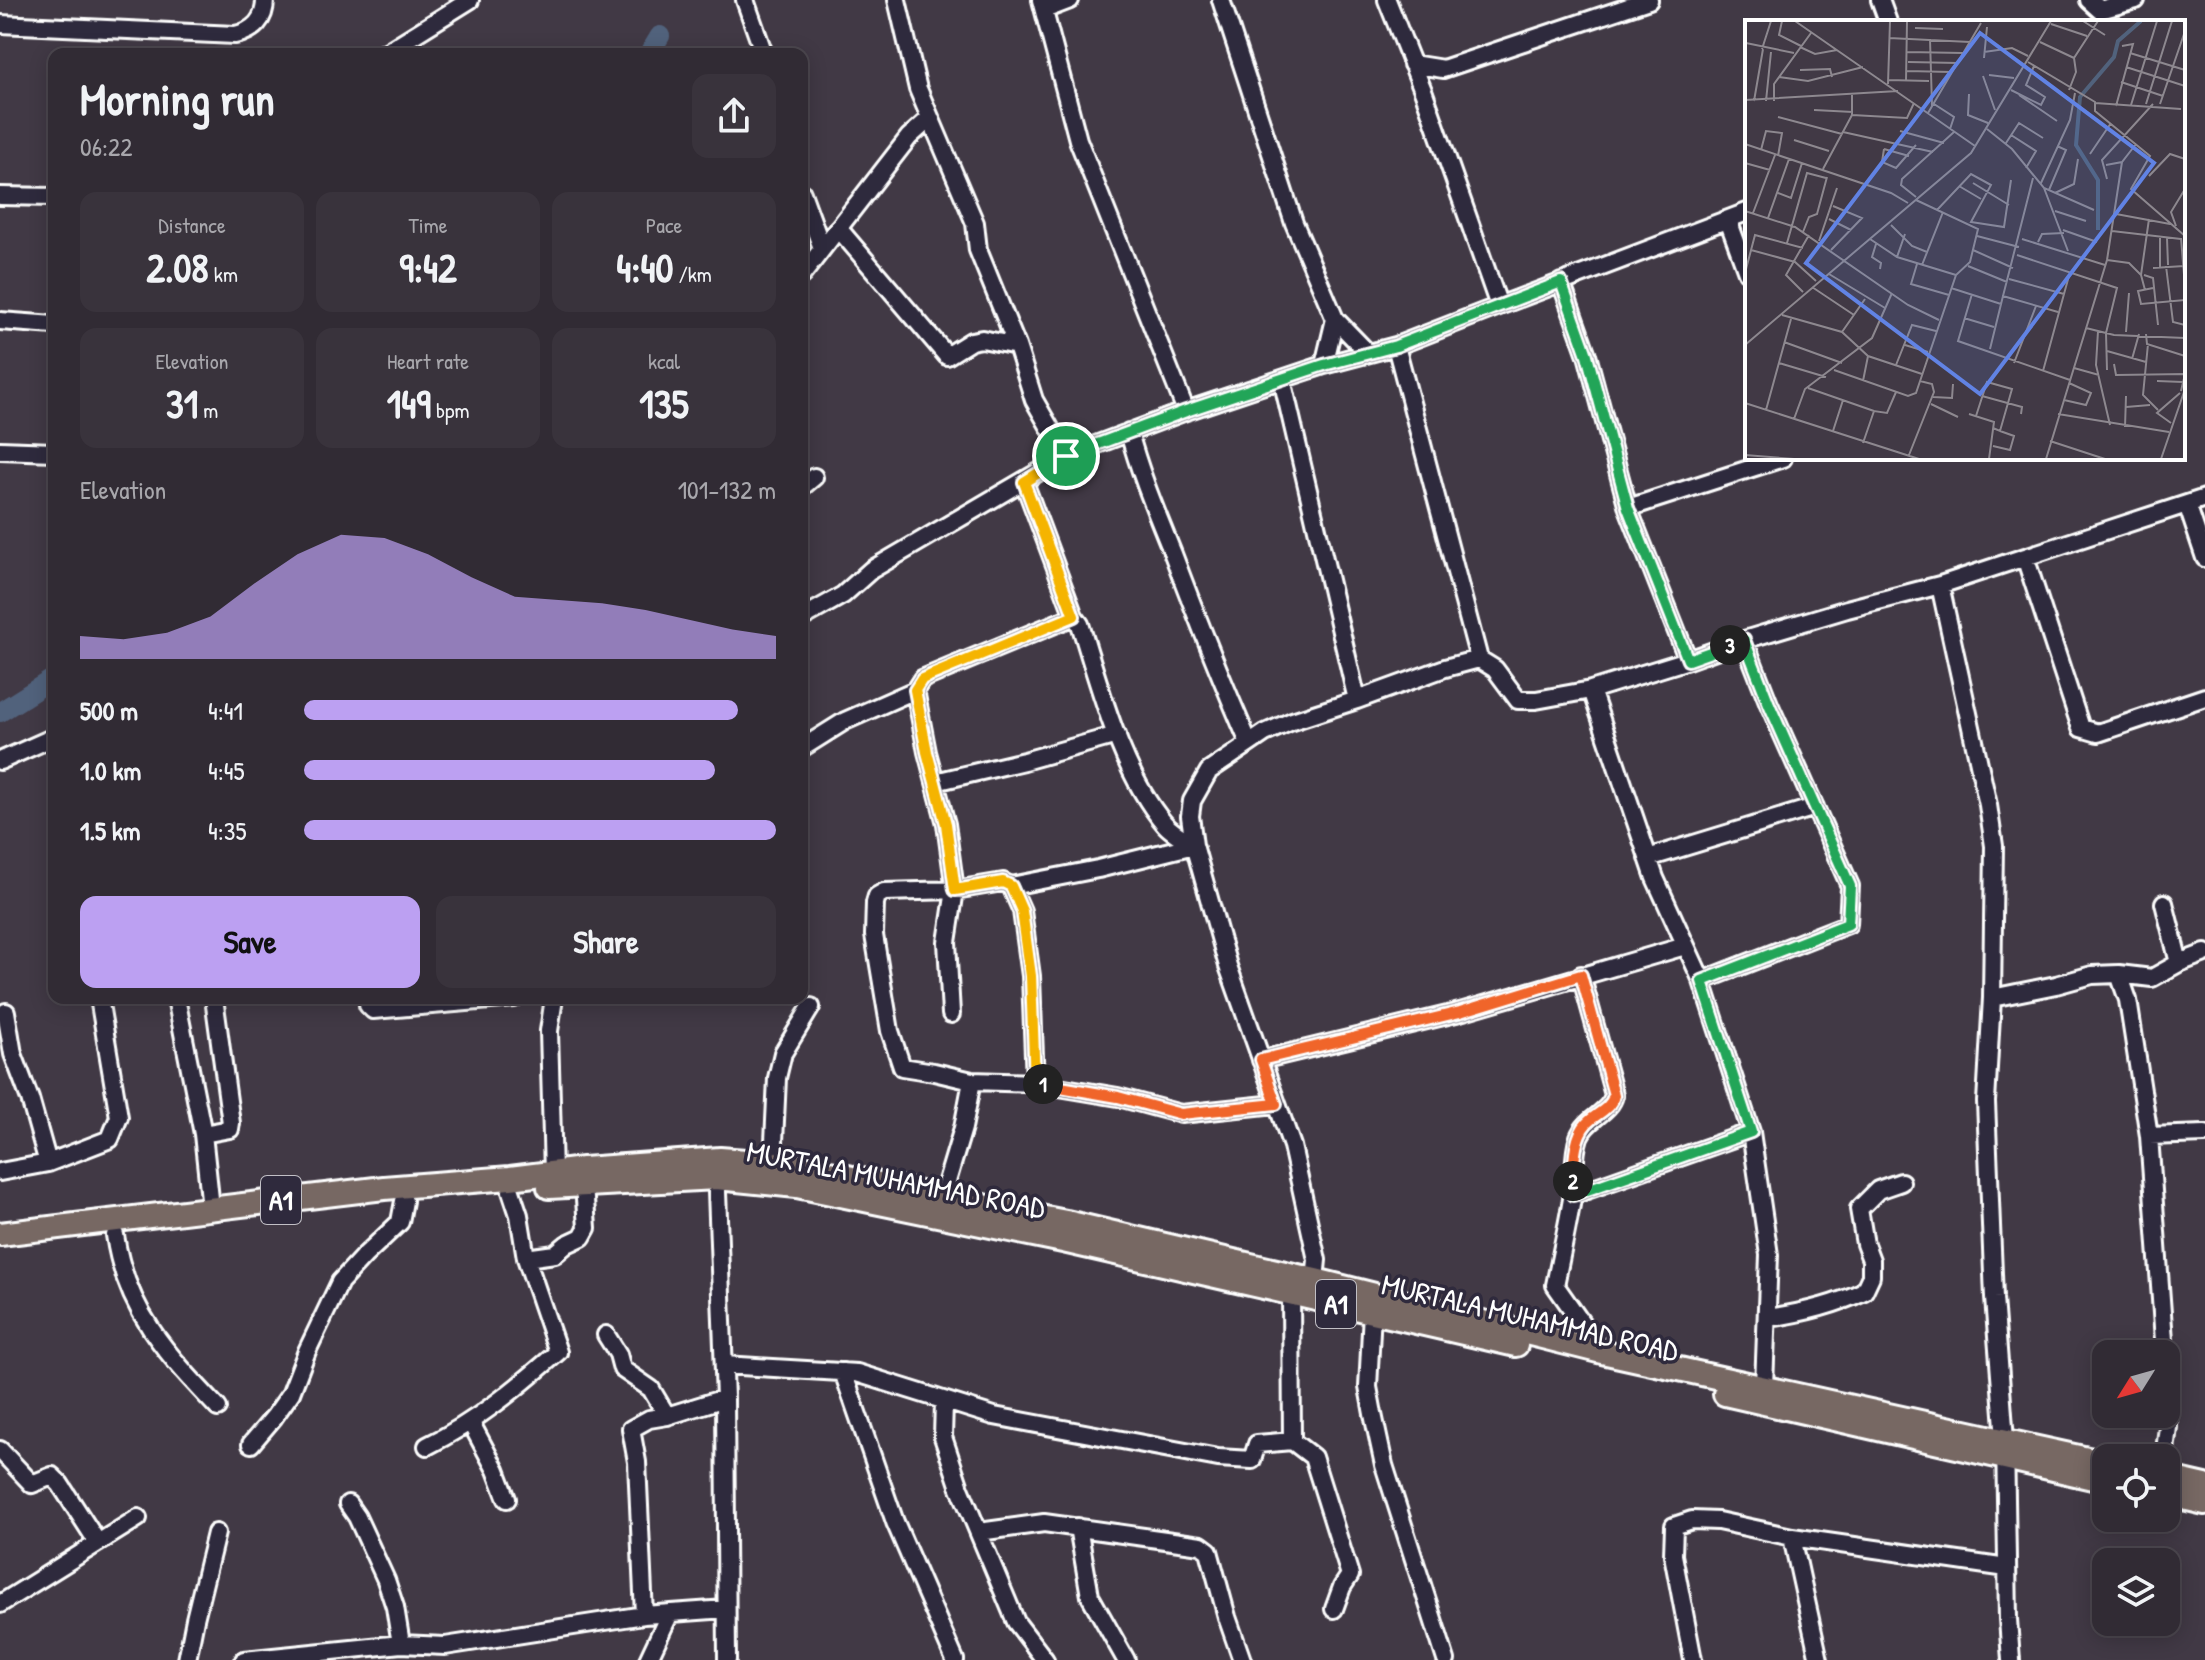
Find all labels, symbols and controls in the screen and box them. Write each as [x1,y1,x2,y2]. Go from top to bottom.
inset map [1745,20,2185,460]
text: Morning run [80,69,275,129]
button: share [692,74,776,158]
text: 06:22 [80,129,132,164]
text: Distance [158,210,226,240]
text: Time [409,210,447,240]
text: Pace [646,210,682,240]
text: 2.08 [146,240,209,294]
text: 9:42 [399,240,457,294]
text: 4:40 [616,240,673,294]
text: km [209,259,238,289]
text: /km [673,259,712,289]
text: Elevation [155,346,229,376]
text: Heart rate [387,346,469,376]
text: kcal [648,346,680,376]
text: 31 [166,376,198,430]
text: 149 [387,376,431,430]
text: 135 [639,376,689,430]
text: m [198,395,218,425]
text: bpm [431,395,469,425]
pin [1032,422,1100,490]
icon: arrive [1044,434,1088,478]
text: Elevation [80,472,166,507]
text: 101–132 m [678,472,776,507]
pin: 3 [1710,625,1750,665]
text: 3 [1725,630,1735,660]
text: 500 m [80,693,138,728]
text: 4:41 [208,693,243,728]
text: 1.0 km [80,753,141,788]
text: 4:45 [208,753,245,788]
text: 1.5 km [80,813,140,848]
text: 4:35 [208,813,246,848]
button: Save [80,896,420,988]
button: Share [436,896,776,988]
pin: 1 [1023,1064,1063,1104]
text: 1 [1039,1069,1047,1099]
street label: MURTALA MUHAMMAD ROAD [744,1130,1049,1228]
pin: 2 [1553,1161,1593,1201]
text: 2 [1568,1166,1578,1196]
road number: A1 [261,1176,301,1224]
street label: MURTALA MUHAMMAD ROAD [1378,1263,1683,1371]
road number: A1 [1316,1280,1356,1328]
north arrow [2092,1340,2180,1428]
map controls [2092,1340,2180,1636]
button: locate [2092,1444,2180,1532]
button: layers [2092,1548,2180,1636]

